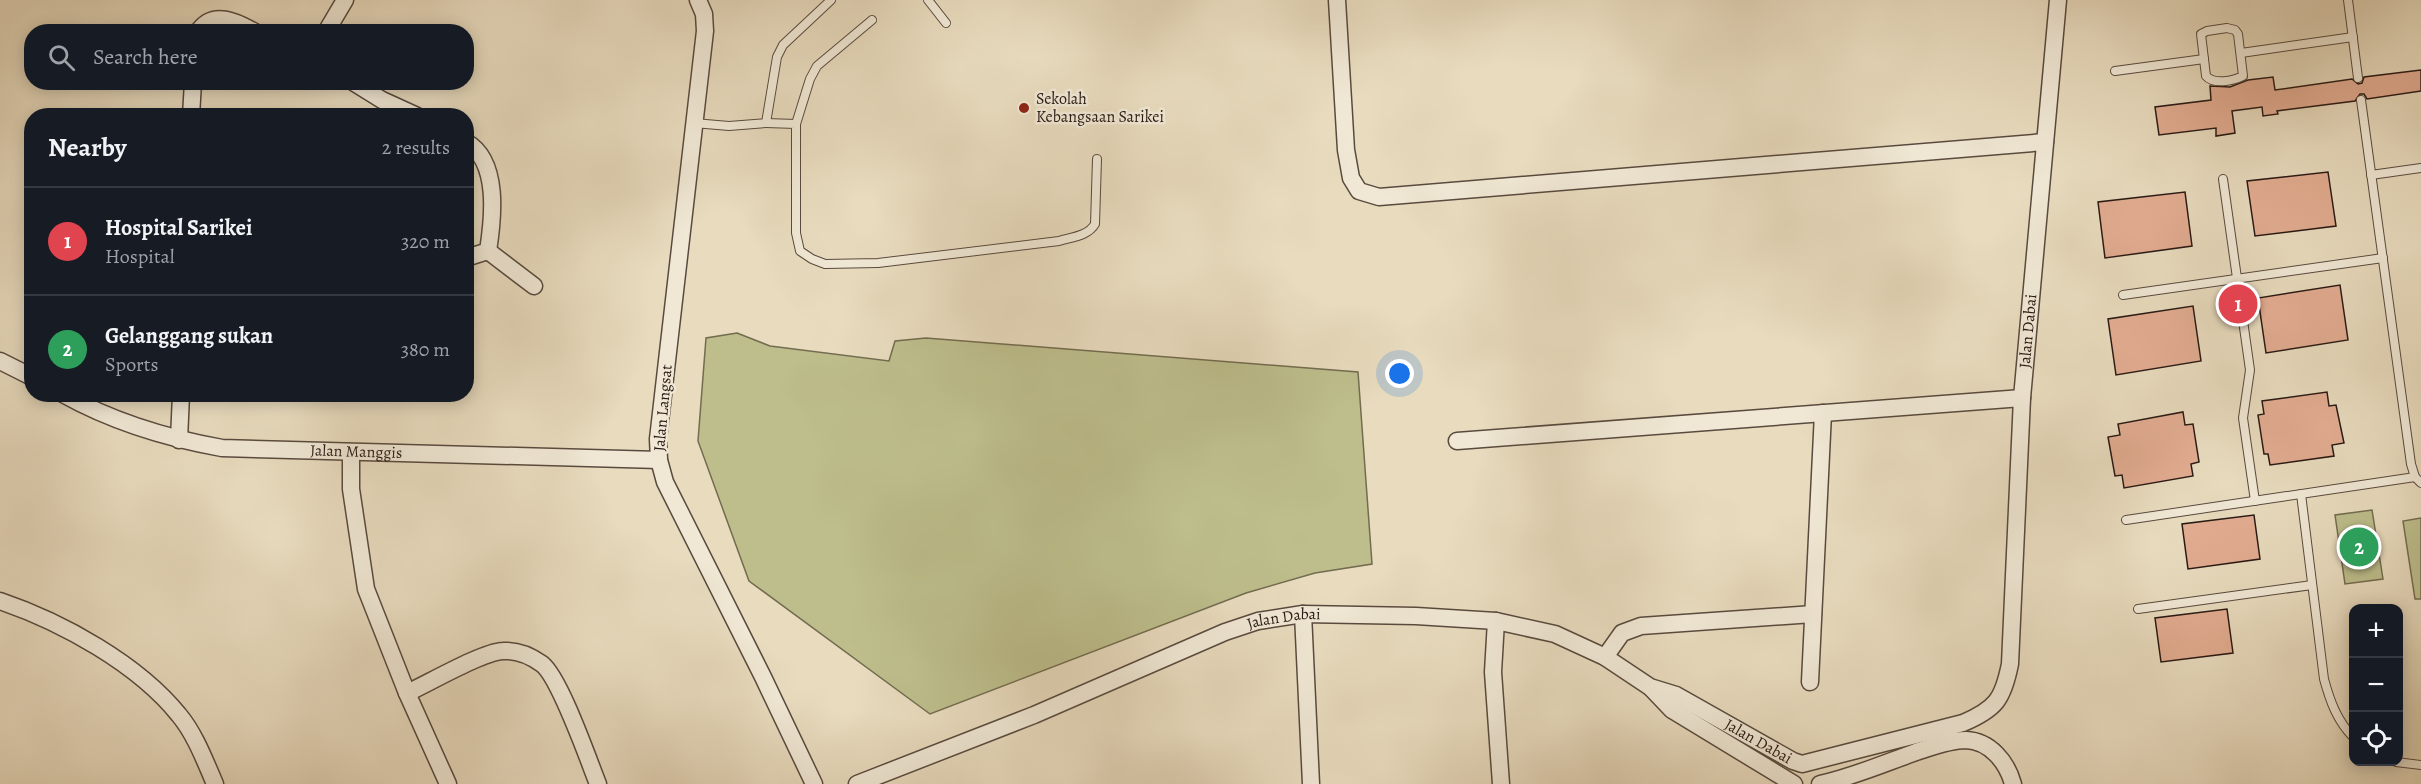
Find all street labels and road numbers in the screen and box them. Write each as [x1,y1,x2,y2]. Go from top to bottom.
street label: Jalan Dabai [2014,293,2042,369]
street label: Jalan Langsat [648,364,678,452]
street label: Jalan Manggis [310,439,403,464]
street label: Jalan Dabai [1244,603,1321,635]
street label: Jalan Dabai [1721,714,1796,769]

